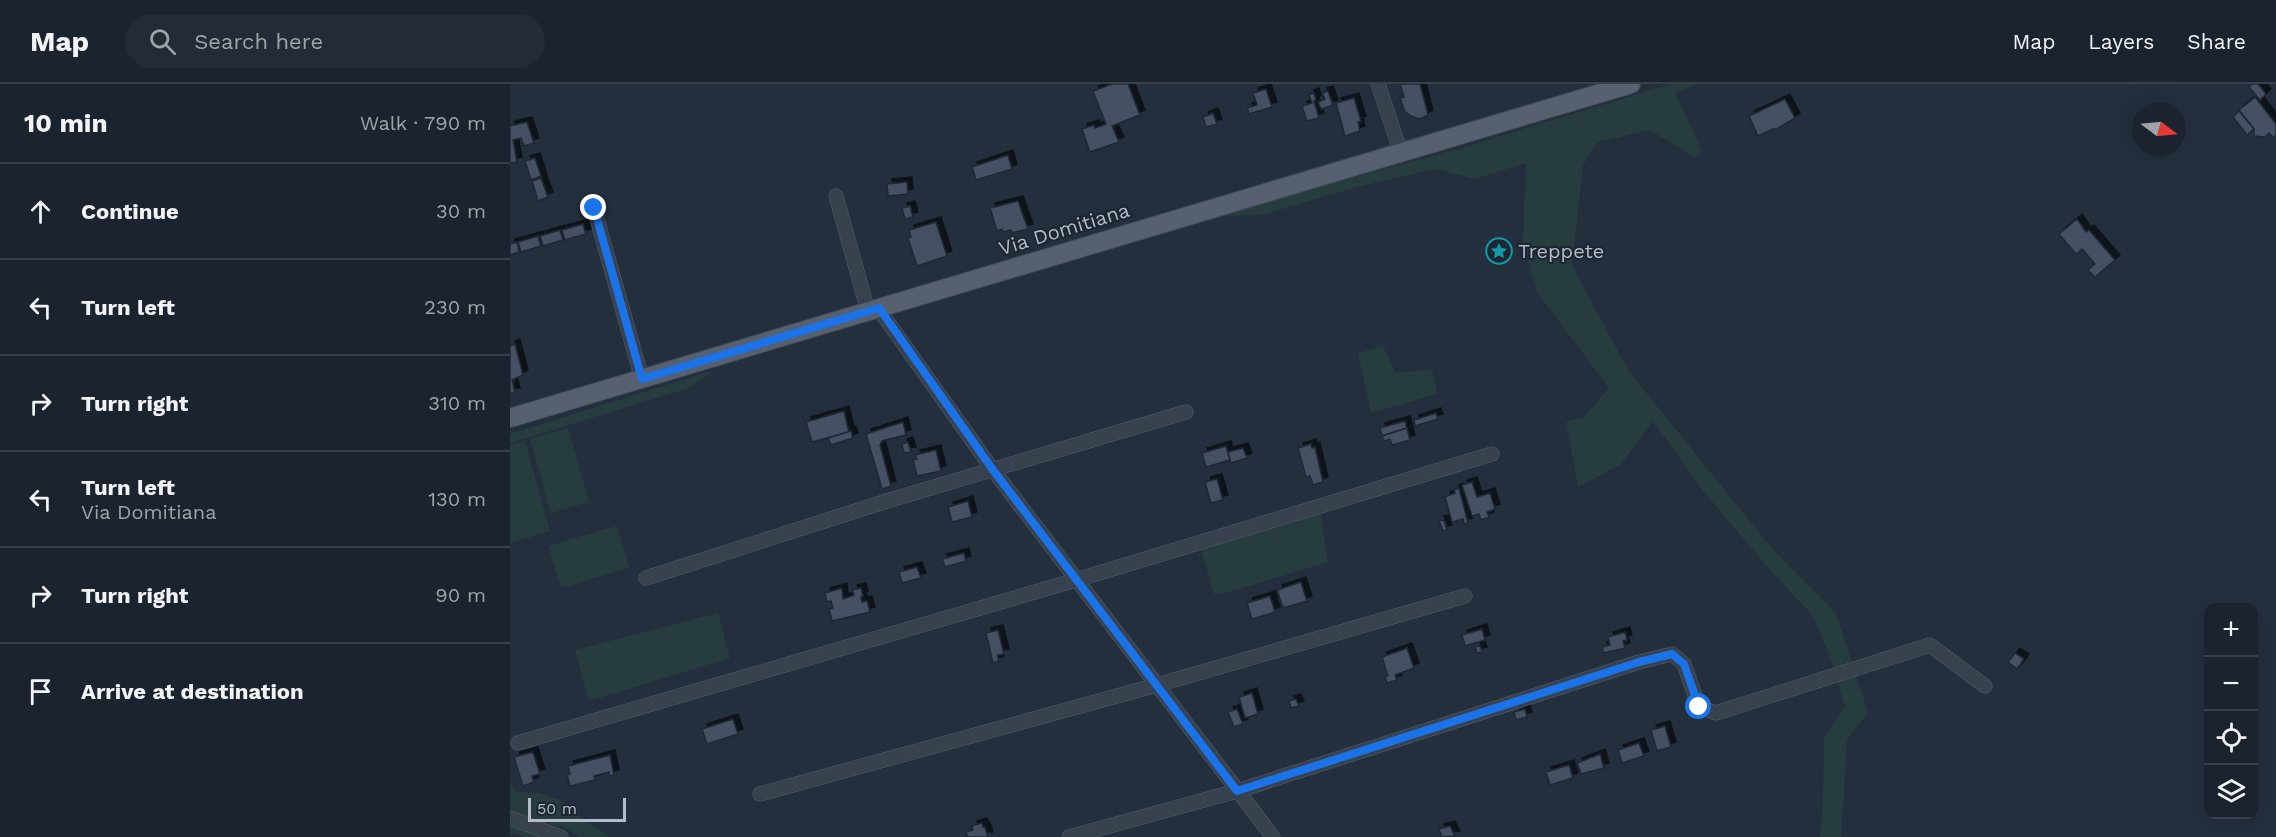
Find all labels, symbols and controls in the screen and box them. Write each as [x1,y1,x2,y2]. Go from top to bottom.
search box [125,14,545,68]
text: Map [30,25,89,58]
icon: search [146,25,179,58]
text: Search here [194,29,323,54]
text: Map [2012,29,2055,54]
text: Layers [2088,29,2154,54]
text: Share [2187,29,2246,54]
north arrow [2132,102,2186,156]
text: 10 min [24,108,108,138]
text: Walk · 790 m [360,111,486,135]
route end [580,194,606,220]
icon: ahead [24,195,57,228]
street label: Via Domitiana [996,198,1132,260]
text: Continue [81,199,179,224]
text: 30 m [436,199,486,223]
place icon: Treppete [1484,236,1514,266]
place label: Treppete [1518,239,1604,263]
icon: left [24,291,57,324]
text: Turn left [81,295,175,320]
text: 230 m [424,295,486,319]
icon: right [24,387,57,420]
text: Turn right [81,391,188,416]
text: 310 m [428,391,486,415]
text: Turn left [81,475,175,500]
icon: left [24,483,57,516]
text: 130 m [428,487,486,511]
text: Via Domitiana [81,500,216,524]
icon: right [24,579,57,612]
text: Turn right [81,583,188,608]
text: 90 m [435,583,486,607]
map controls [2204,603,2258,819]
button: + [2204,603,2258,657]
button: − [2204,657,2258,711]
icon: arrive [24,675,57,708]
text: Arrive at destination [81,679,304,704]
route start [1685,693,1711,719]
button: locate [2204,711,2258,765]
button: layers [2204,765,2258,819]
scale bar [528,795,626,822]
text: 50 m [537,799,577,818]

